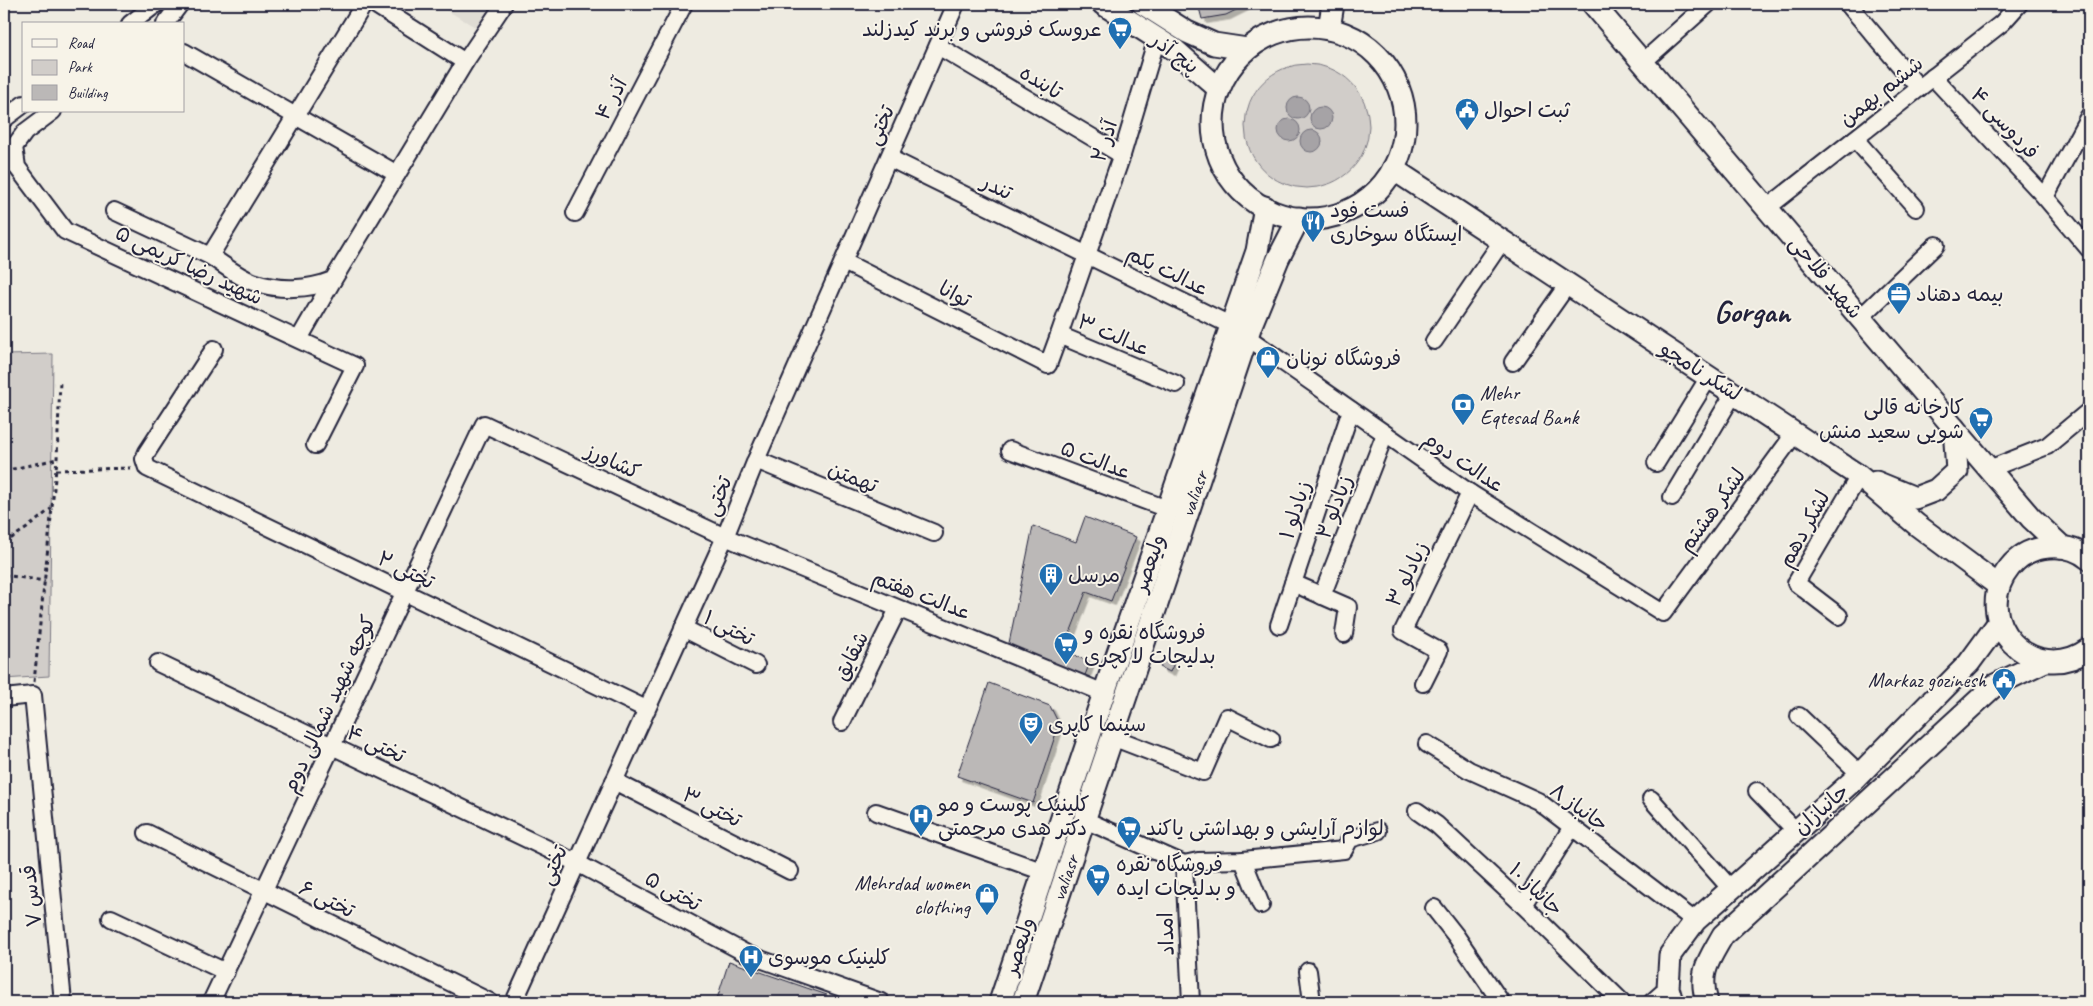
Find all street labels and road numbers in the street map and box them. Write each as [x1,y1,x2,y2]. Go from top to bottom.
street label: پنج آذر [1143,25,1204,80]
street label: ششم بهمن [1834,50,1930,134]
street label: تابنده [1015,59,1068,105]
street label: آذر ۴ [589,73,633,125]
street label: ۴ فردوسی [1964,82,2045,165]
street label: تختی [860,100,901,149]
street label: ۲ آذر [1085,116,1123,165]
street label: تندر [976,168,1017,206]
street label: شهید رضا کریمی ۵ [111,219,267,311]
street label: شهید فلاحی [1783,230,1868,325]
street label: عدالت یکم [1121,240,1214,305]
street label: توانا [934,275,976,313]
street label: عدالت ۳ [1074,308,1154,362]
street label: لشکر نامجو [1654,334,1746,407]
street label: عدالت دوم [1416,425,1510,501]
street label: عدالت ۵ [1057,435,1135,485]
street label: کشاورز [580,436,645,485]
street label: تهمتن [824,455,883,499]
street label: لشکر هشتم [1673,463,1754,559]
street label: valiasr [1174,465,1215,520]
street label: تختی [698,471,739,520]
street label: زیادلو ۲ [1310,471,1358,543]
street label: زیادلو ۱ [1273,478,1317,542]
street label: لشکر دهم [1772,486,1838,573]
street label: ولیعصر [1126,531,1171,597]
street label: زیادلو ۳ [1380,537,1434,611]
street label: تختی ۲ [373,545,440,596]
street label: عدالت هفتم [868,564,975,629]
street label: ۱ تختی [699,604,760,653]
street label: کوچه شهید شمالی دوم [276,611,384,798]
street label: شقایق [828,627,874,685]
street label: تختی ۴ [342,719,410,770]
street label: جانباز ۸ [1545,777,1613,837]
street label: جانبازان [1788,778,1854,840]
street label: تختی ۳ [678,781,747,834]
street label: تختی [533,840,574,889]
street label: valiasr [1045,849,1086,904]
street label: ۱۰ جانباز [1503,857,1569,921]
street label: قدس ۷ [15,863,47,929]
street label: ۵ تختی [640,865,707,918]
street label: تختی ۶ [295,874,360,925]
street label: امداد [1152,912,1180,956]
street label: ولیعصر [997,914,1041,980]

